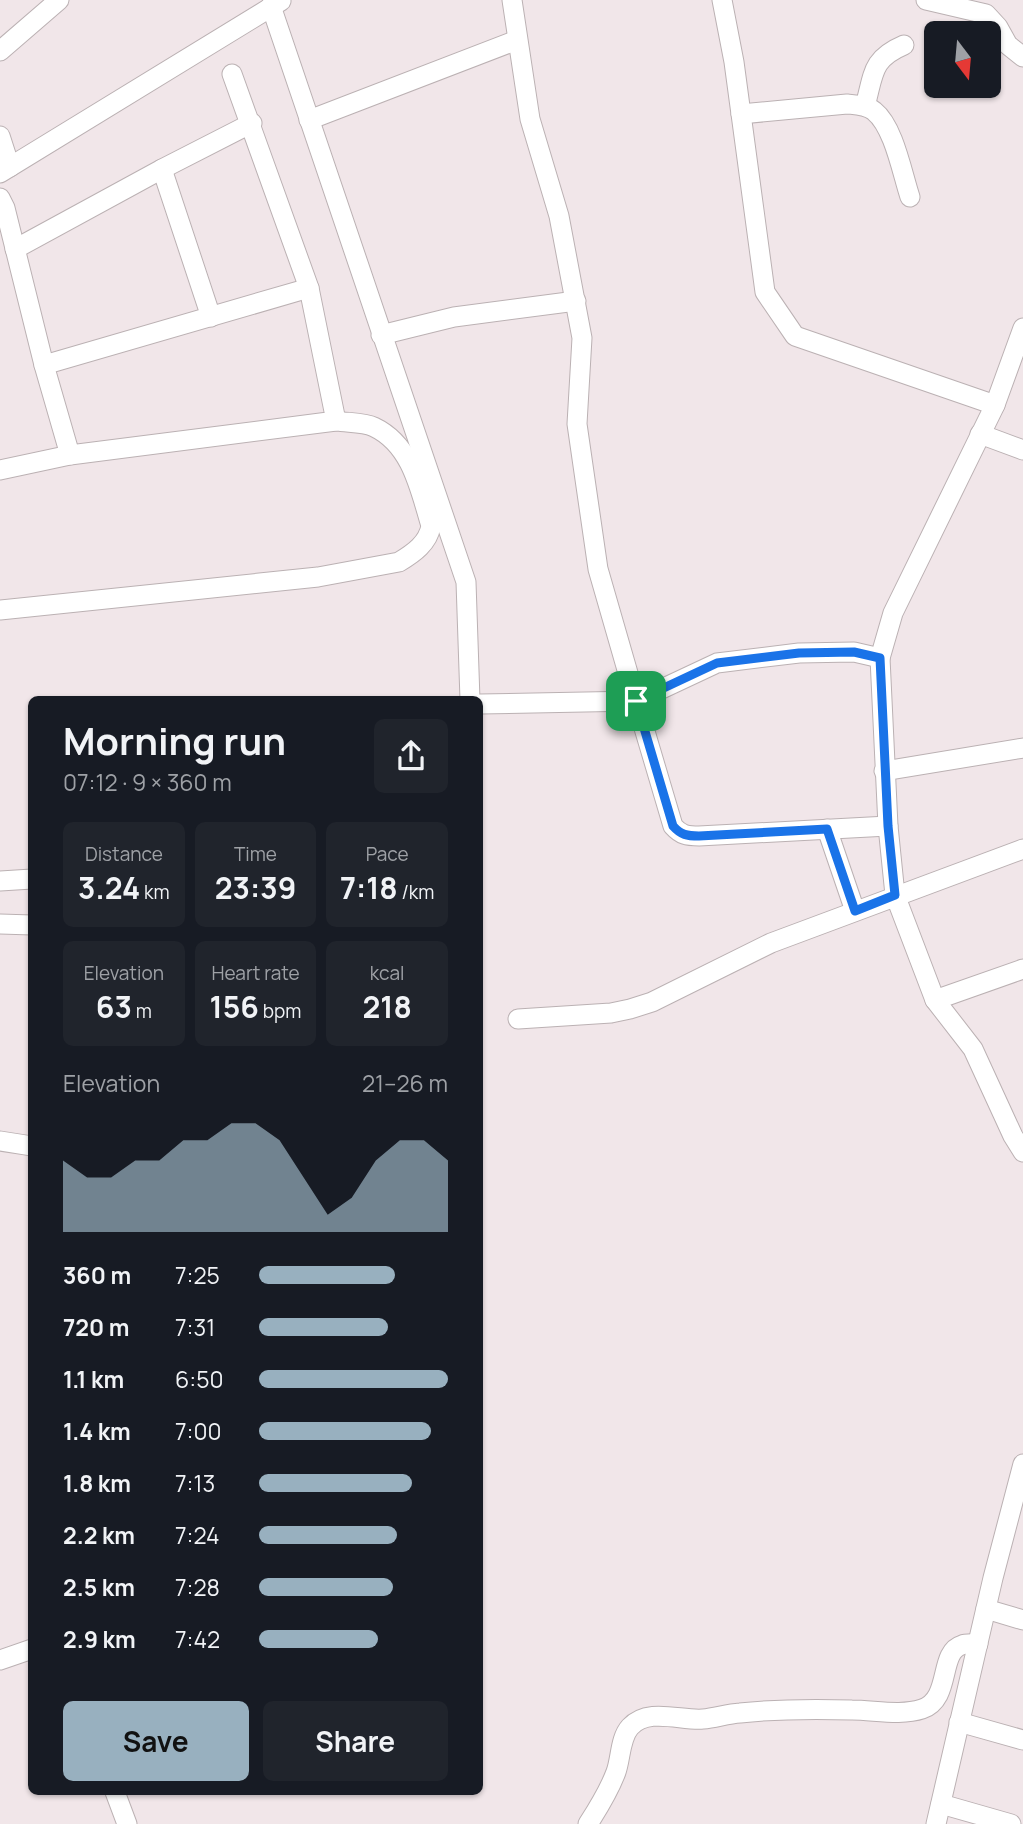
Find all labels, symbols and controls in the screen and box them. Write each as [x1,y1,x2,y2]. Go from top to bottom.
north arrow [924,21,1001,98]
map controls [924,21,1001,98]
pin [606,671,666,731]
icon: arrive [617,682,655,720]
text: Morning run [63,714,286,766]
button: share [374,719,448,793]
text: 07:12 · 9 × 360 m [63,766,232,798]
text: Distance [85,841,163,867]
text: Time [234,841,277,867]
text: Pace [366,841,409,867]
text: 3.24 [78,867,140,908]
text: 23:39 [215,867,296,908]
text: 7:18 [340,867,398,908]
text: km [140,879,170,905]
text: /km [398,879,434,905]
text: Elevation [84,960,164,986]
text: Heart rate [211,960,300,986]
text: kcal [370,960,405,986]
text: 63 [96,986,132,1027]
text: 156 [210,986,259,1027]
text: 218 [362,986,412,1027]
text: m [132,998,152,1024]
text: bpm [259,998,301,1024]
text: Elevation [63,1067,160,1099]
text: 21–26 m [362,1067,448,1099]
text: 360 m [63,1259,131,1291]
text: 7:25 [175,1259,220,1291]
text: 720 m [63,1311,129,1343]
text: 7:31 [175,1311,215,1343]
text: 1.1 km [63,1363,124,1395]
text: 6:50 [175,1363,223,1395]
text: 1.4 km [63,1415,131,1447]
text: 7:00 [175,1415,221,1447]
text: 1.8 km [63,1467,131,1499]
text: 7:13 [175,1467,215,1499]
text: 2.2 km [63,1519,135,1551]
text: 7:24 [175,1519,220,1551]
text: 2.5 km [63,1571,135,1603]
text: 7:28 [175,1571,220,1603]
text: 2.9 km [63,1623,136,1655]
text: 7:42 [175,1623,220,1655]
button: Save [63,1701,249,1781]
button: Share [263,1701,448,1781]

